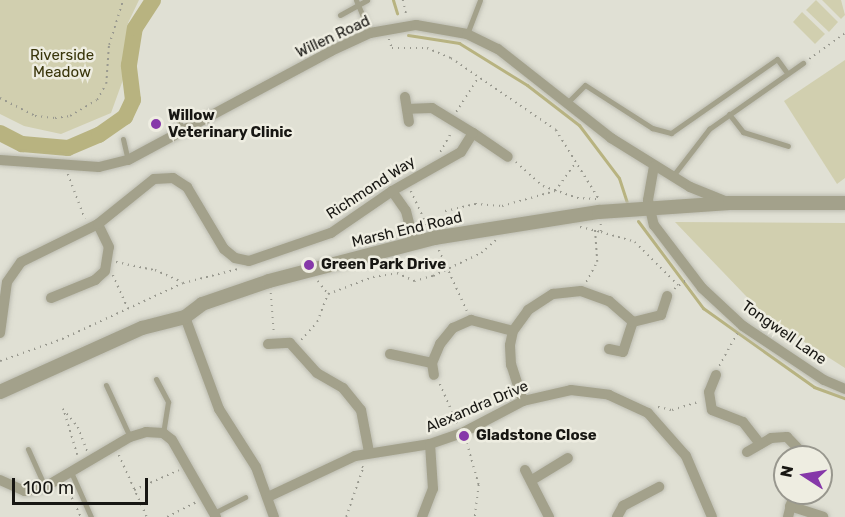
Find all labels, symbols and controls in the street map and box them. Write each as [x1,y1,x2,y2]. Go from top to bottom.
street label: Willen Road [293,12,373,62]
park label: Riverside Meadow [30,46,94,81]
place label: Willow Veterinary Clinic [168,106,293,141]
marker: Willow Veterinary Clinic [149,117,163,131]
street label: Richmond Way [323,153,419,223]
street label: Marsh End Road [350,209,464,251]
place label: Green Park Drive [321,256,446,274]
marker: Green Park Drive [302,258,316,272]
street label: Tongwell Lane [738,297,830,369]
street label: Alexandra Drive [423,377,531,437]
place label: Gladstone Close [476,427,597,445]
marker: Gladstone Close [457,429,471,443]
north arrow [773,445,833,505]
text: N [776,464,797,479]
scale bar [15,466,152,504]
text: 100 m [23,477,74,499]

